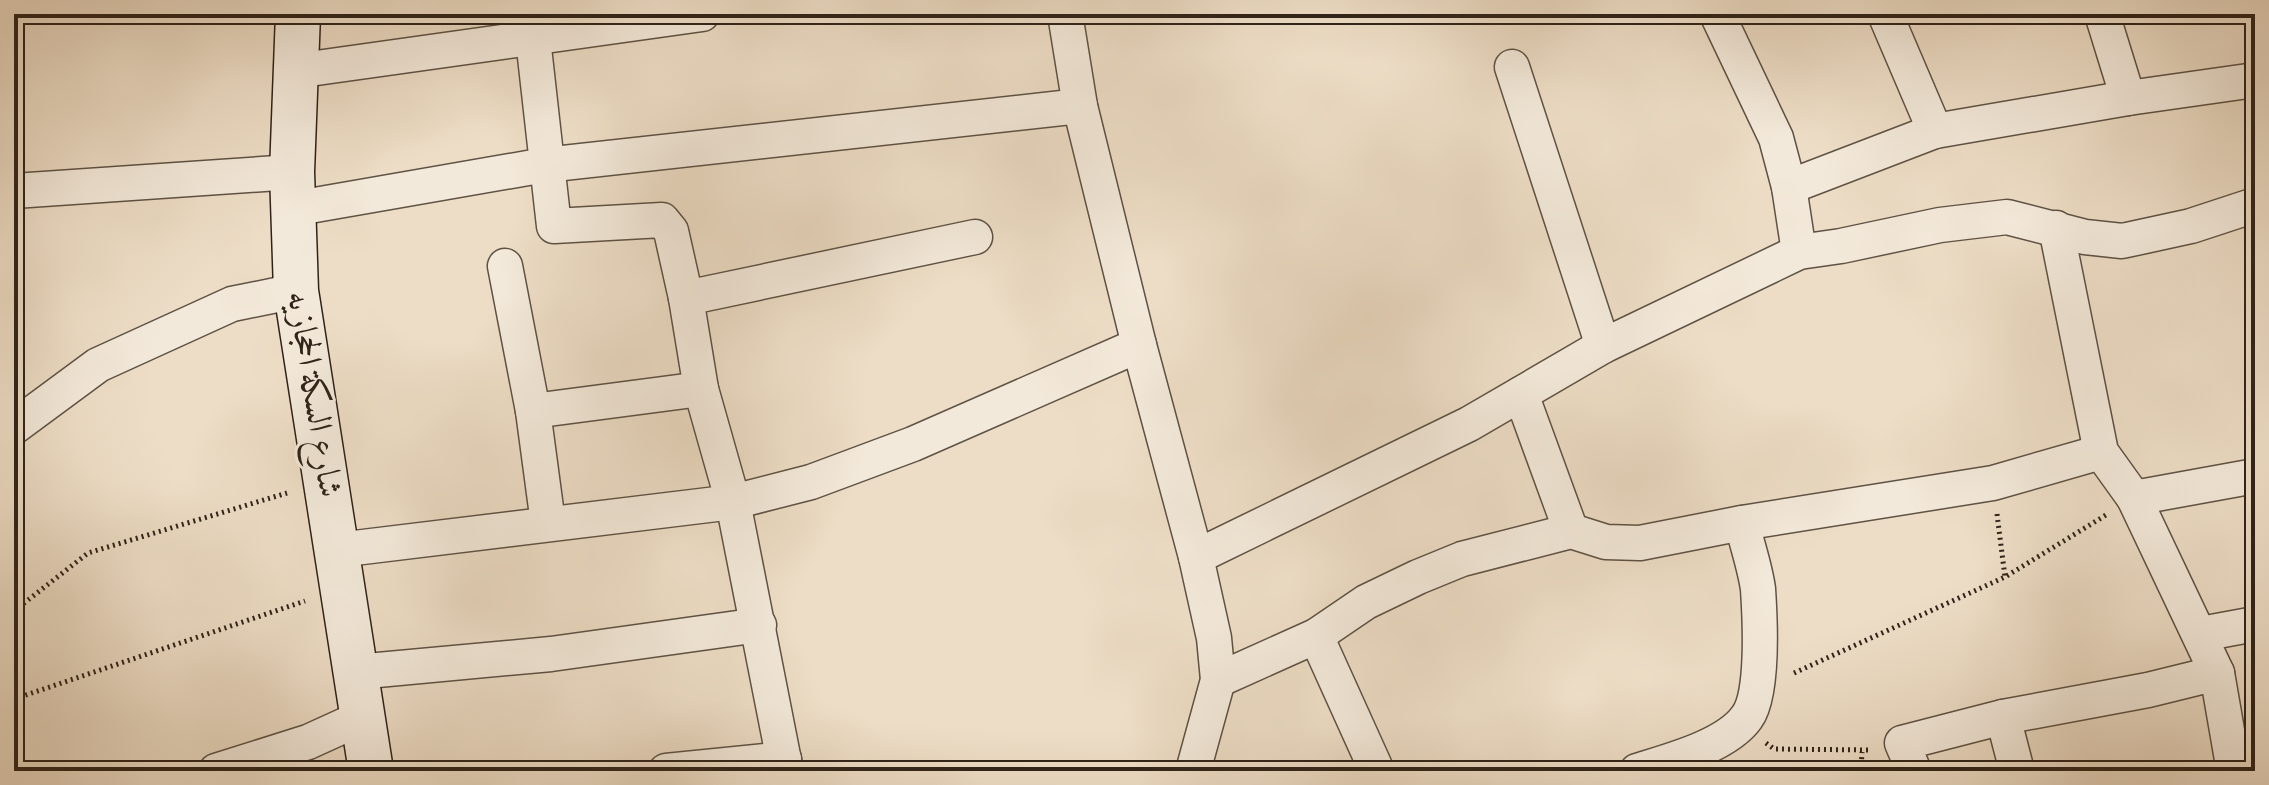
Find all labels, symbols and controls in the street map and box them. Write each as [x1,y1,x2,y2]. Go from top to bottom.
street label: شارع السكة الحجازيه [271,288,351,501]

